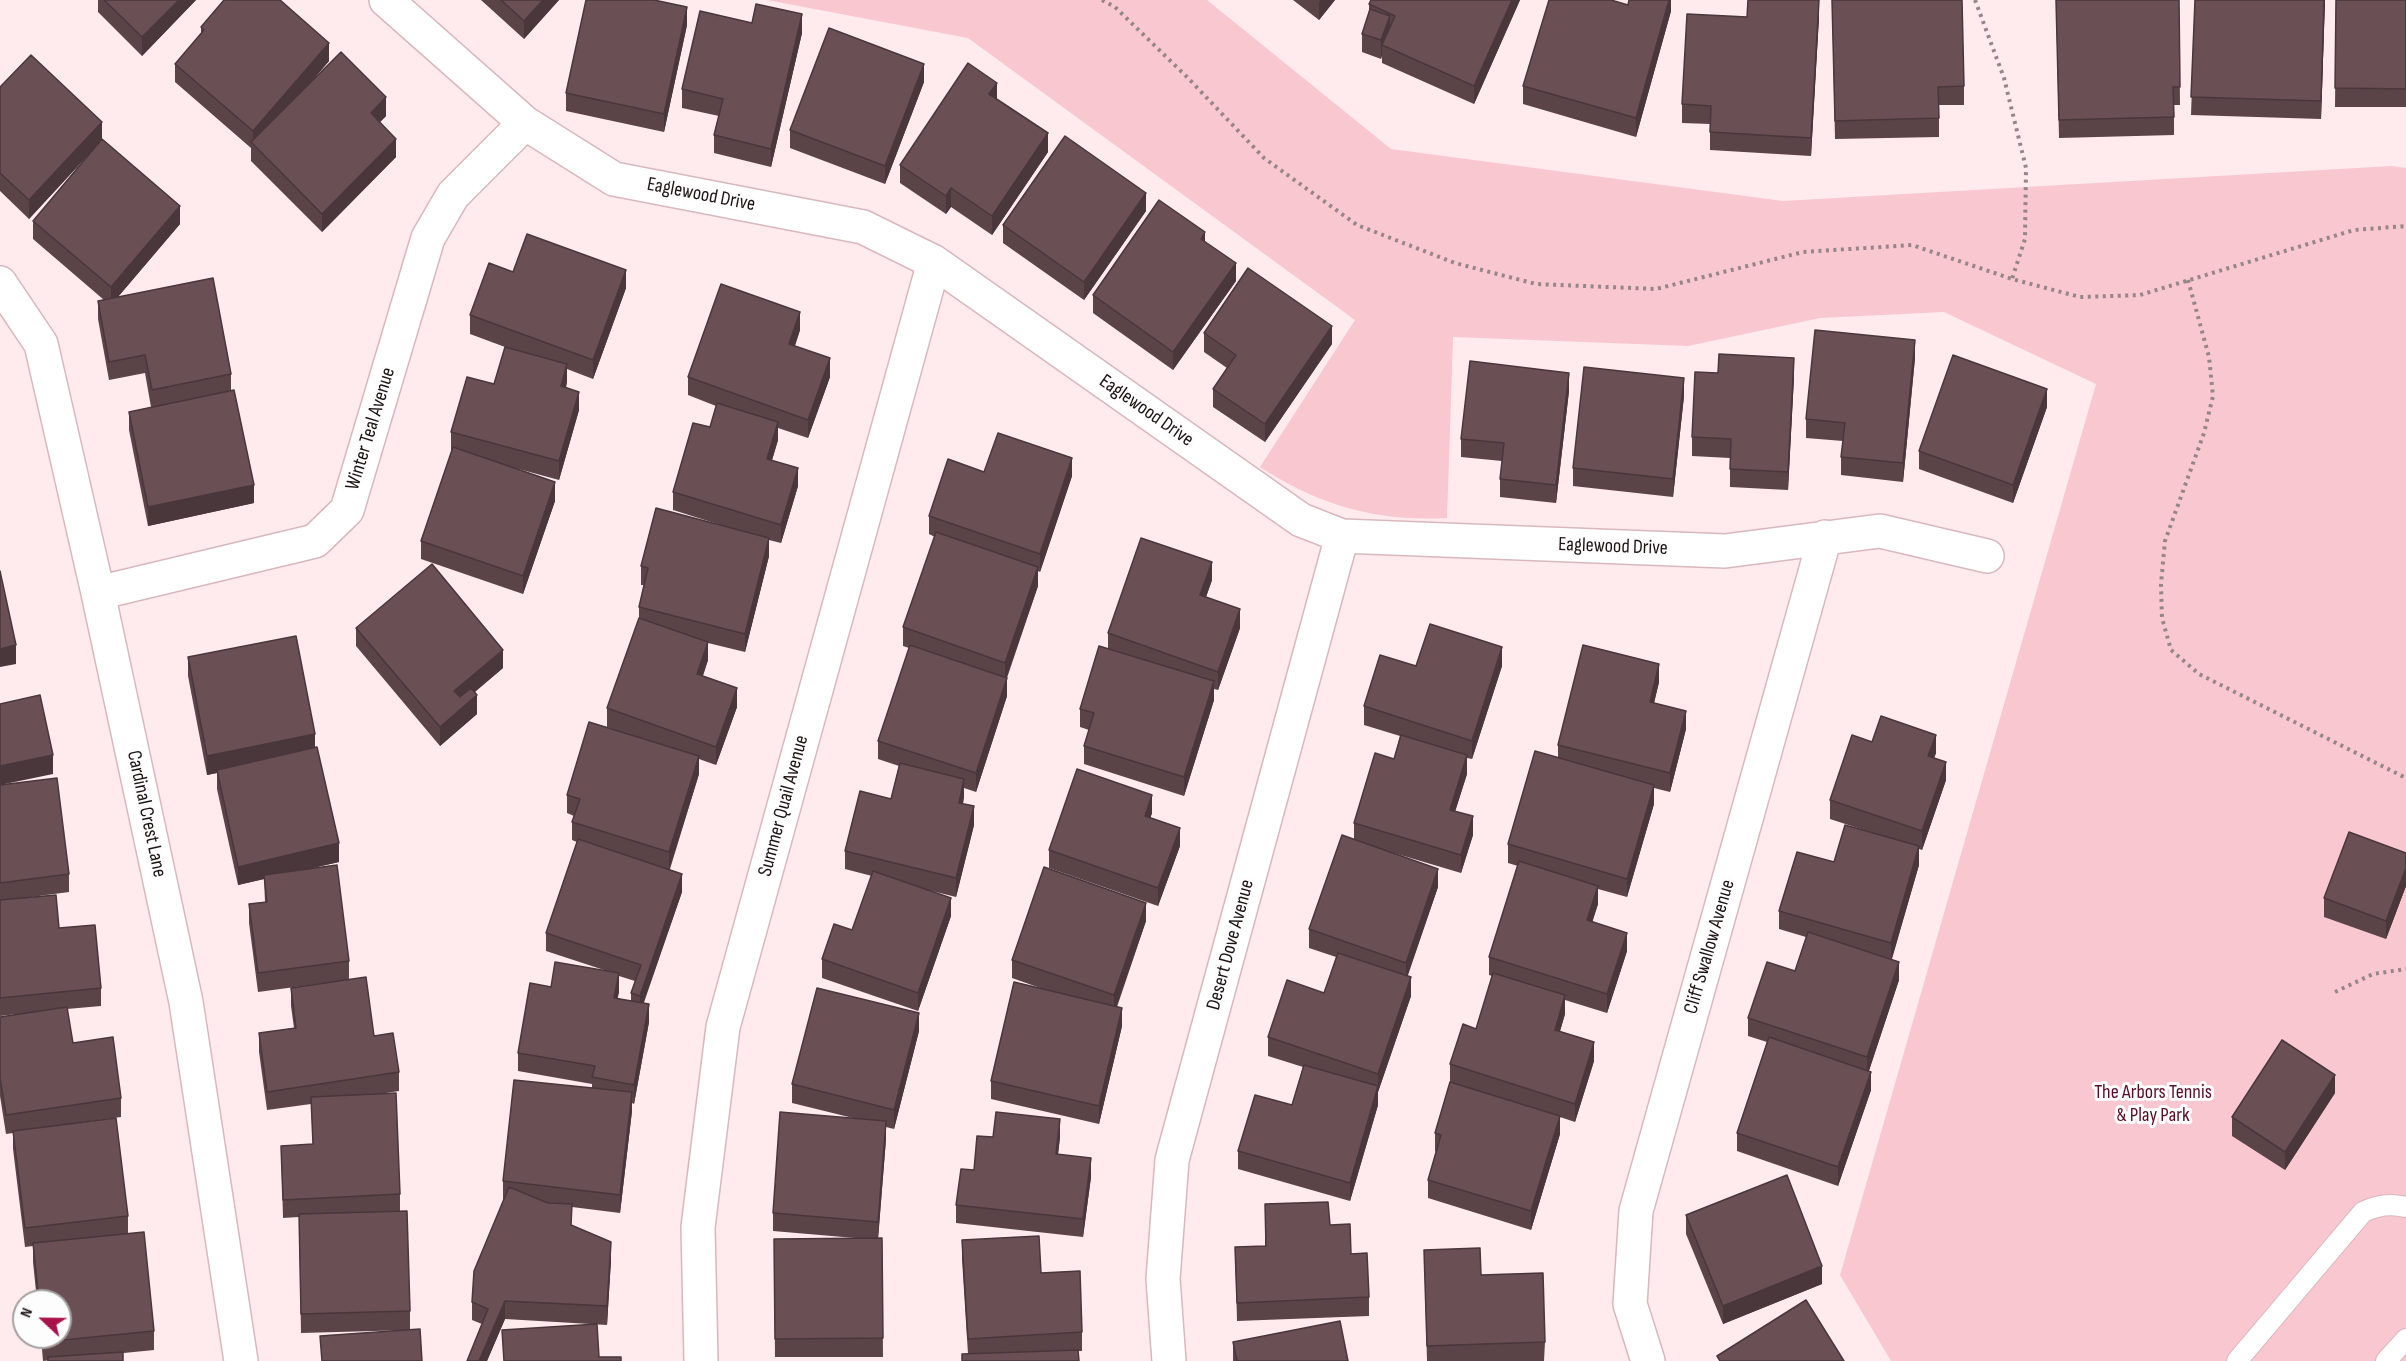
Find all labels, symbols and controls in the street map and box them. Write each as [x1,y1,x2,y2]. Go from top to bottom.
street label: Eaglewood Drive [645,173,757,217]
street label: Winter Teal Avenue [341,365,401,493]
street label: Eaglewood Drive [1094,370,1198,452]
street label: Eaglewood Drive [1558,533,1668,561]
street label: Summer Quail Avenue [754,733,814,879]
street label: Cardinal Crest Lane [121,748,171,880]
street label: Desert Dove Avenue [1202,877,1260,1013]
street label: Cliff Swallow Avenue [1679,877,1741,1017]
park label: The Arbors Tennis & Play Park [2094,1081,2212,1128]
north arrow [12,1289,72,1349]
text: N [16,1305,37,1320]

